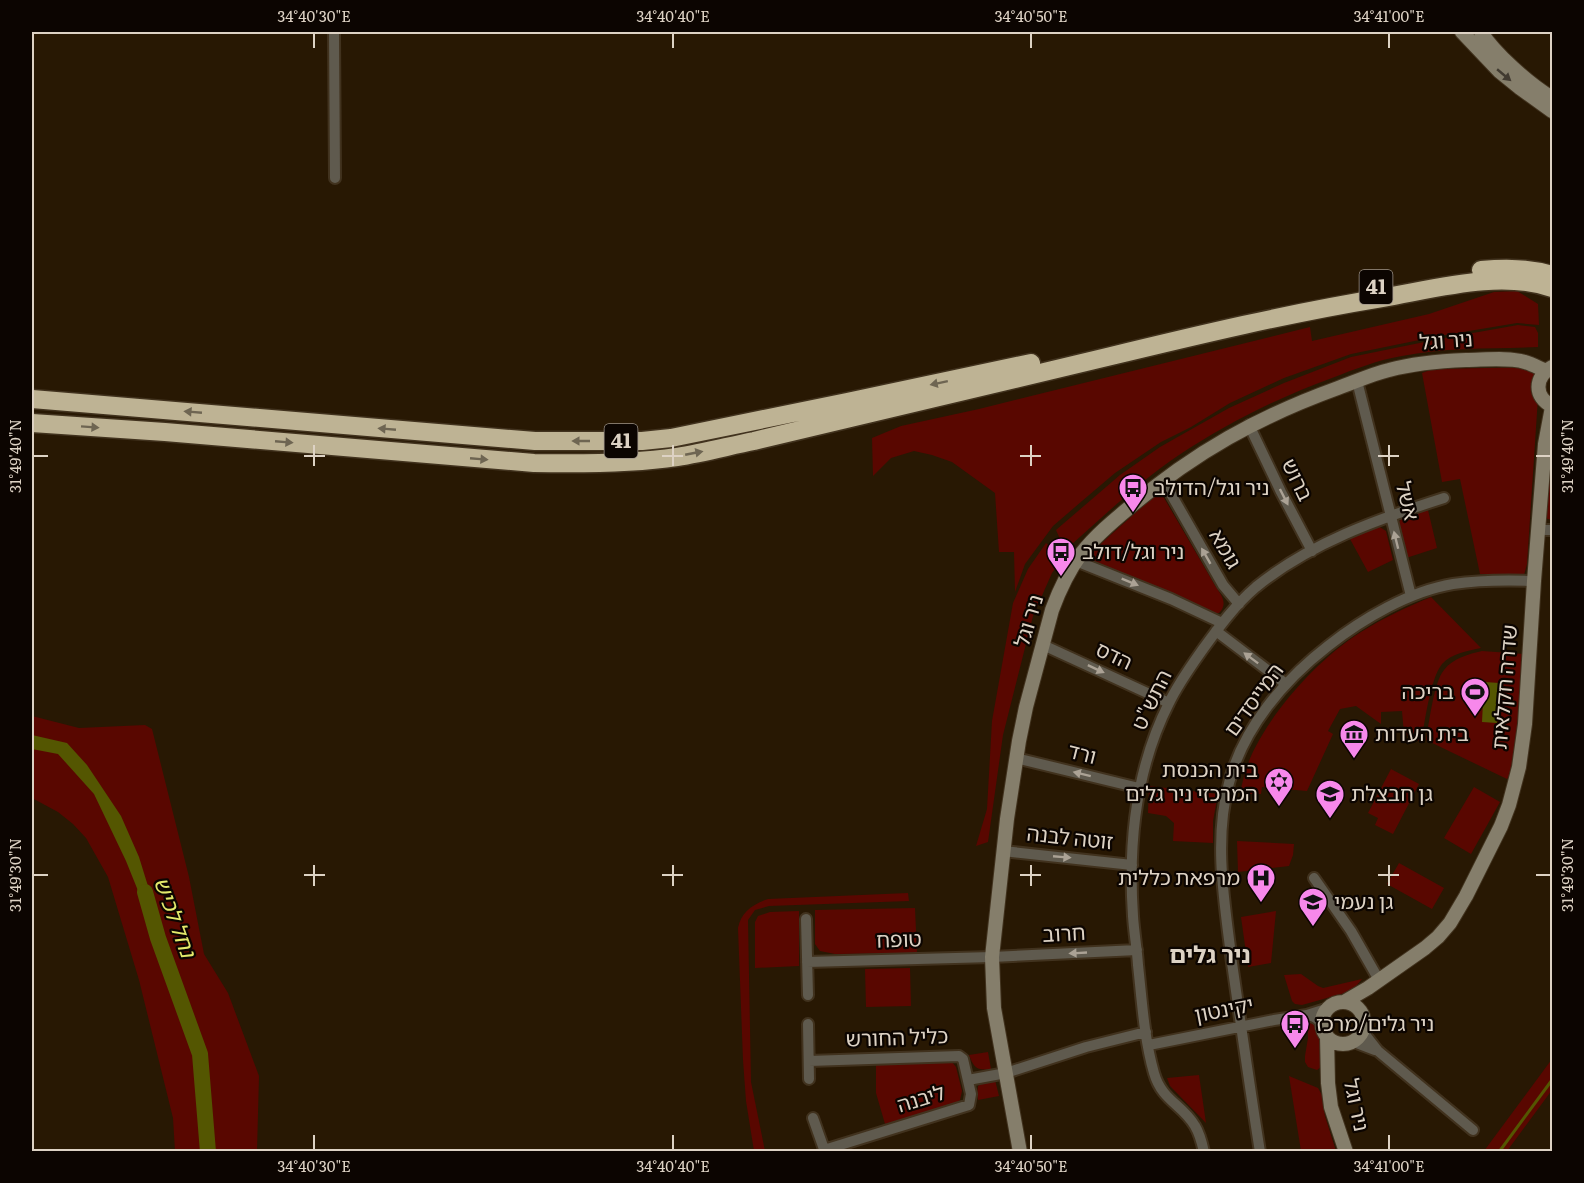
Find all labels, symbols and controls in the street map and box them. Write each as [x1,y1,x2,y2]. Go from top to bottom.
text: 34°40'30"E [277,4,351,27]
text: 34°40'40"E [636,4,710,27]
text: 34°40'50"E [994,4,1068,27]
text: 34°41'00"E [1353,4,1425,27]
one-way arrow [1496,68,1511,81]
road number: 41 [1360,270,1392,304]
street label: ניר וגל [1418,321,1474,356]
one-way arrow [929,378,948,388]
one-way arrow [183,407,202,417]
text: 31°49'40"N [3,419,26,493]
text: 31°49'40"N [1555,419,1578,493]
one-way arrow [80,422,99,432]
one-way arrow [377,424,396,433]
road number: 41 [604,424,638,458]
one-way arrow [572,436,591,446]
one-way arrow [275,437,294,447]
one-way arrow [684,448,703,457]
street label: ברוש [1276,452,1323,506]
one-way arrow [469,454,488,464]
place label: ניר וגל/הדולב [1154,470,1269,501]
bus stop icon: ניר וגל/הדולב [1117,472,1149,514]
street label: אשל [1390,478,1429,523]
one-way arrow [1278,488,1288,506]
street label: גומא [1203,522,1251,574]
one-way arrow [1391,530,1401,549]
place label: ניר וגל/דולב [1082,534,1184,565]
bus stop icon: ניר וגל/דולב [1045,536,1077,578]
one-way arrow [1202,547,1212,564]
one-way arrow [1122,578,1140,588]
street label: ניר וגל [1004,590,1049,650]
street label: שדרה חקלאית [1482,623,1523,751]
street label: הדס [1092,632,1139,676]
one-way arrow [1244,652,1259,664]
street label: המייסדים [1215,655,1289,742]
street label: התש"ט [1122,663,1178,734]
one-way arrow [1087,665,1105,675]
place label: בריכה [1402,674,1454,705]
sports icon: בריכה [1459,676,1491,718]
place label: בית העדות [1375,716,1469,747]
museum icon: בית העדות [1338,718,1370,760]
street label: ורד [1065,733,1100,770]
place label: בית הכנסת המרכזי ניר גלים [1125,752,1258,807]
synagogue icon: בית הכנסת המרכזי ניר גלים [1263,766,1295,808]
one-way arrow [1073,769,1092,779]
place label: גן חבצלת [1351,776,1433,807]
school or university icon: גן חבצלת [1314,778,1346,820]
street label: זוטה לבנה [1025,816,1115,855]
text: 31°49'30"N [3,838,26,912]
text: 31°49'30"N [1555,838,1578,912]
one-way arrow [1052,852,1071,862]
place label: מרפאת כללית [1118,860,1240,891]
hospital icon: מרפאת כללית [1245,862,1277,904]
water label: נחל לכיש [147,872,207,963]
place label: גן נעמי [1334,884,1394,915]
school or university icon: גן נעמי [1297,886,1329,928]
street label: חרוב [1042,915,1086,948]
street label: טופח [876,921,922,954]
district label: ניר גלים [1169,935,1251,970]
one-way arrow [1069,948,1088,957]
street label: יקינטון [1191,987,1256,1028]
place label: ניר גלים/מרכז [1316,1006,1434,1037]
bus stop icon: ניר גלים/מרכז [1279,1008,1311,1050]
street label: כליל החורש [845,1018,949,1053]
street label: ליבנה [892,1075,948,1119]
street label: ניר וגל [1338,1075,1379,1134]
text: 34°40'30"E [277,1154,351,1177]
text: 34°40'40"E [636,1154,710,1177]
text: 34°40'50"E [994,1154,1068,1177]
text: 34°41'00"E [1353,1154,1425,1177]

